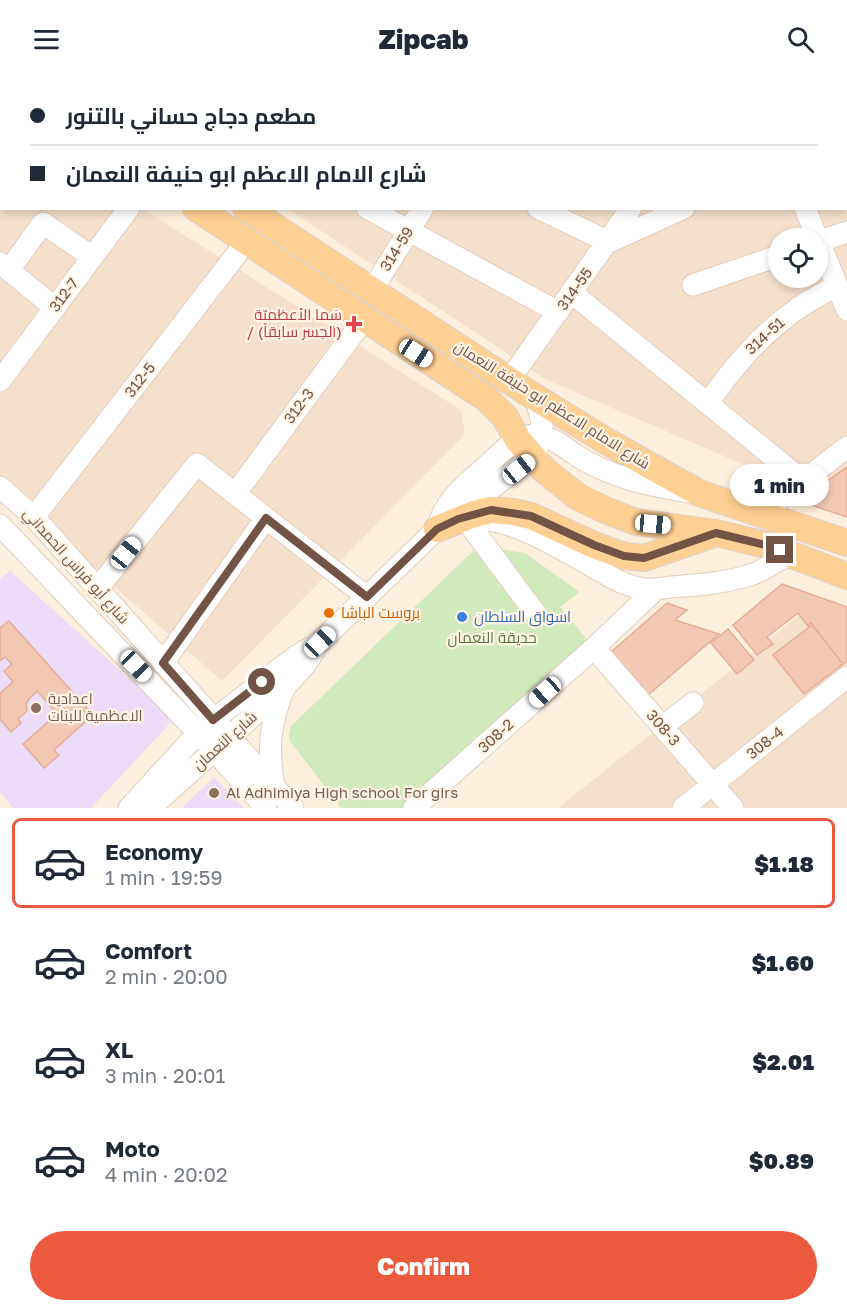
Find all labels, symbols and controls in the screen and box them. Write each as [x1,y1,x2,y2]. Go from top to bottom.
icon: menu [30,23,63,56]
text: Zipcab [379,23,468,55]
icon: search [784,23,817,56]
text: مطعم دجاج حساني بالتنور [66,102,316,129]
text: شارع الامام الاعظم ابو حنيفة النعمان [66,160,426,187]
street label: 314-59 [376,223,417,274]
map controls [768,228,828,288]
button: locate [768,228,828,288]
street label: 314-55 [553,264,596,313]
street label: 312-7 [45,274,82,315]
place label: سَما الأعظميّة / (الجسر سابقاً) [247,305,342,341]
street label: 314-51 [741,313,788,358]
marker: سَما الأعظميّة / (الجسر سابقاً) [347,317,361,331]
car [396,336,436,370]
street label: شارع الامام الاعظم ابو حنيفة النعمان [450,336,654,475]
street label: 312-5 [120,358,158,400]
street label: 312-3 [279,384,317,427]
car [499,451,539,487]
callout: 1 min [730,463,830,505]
text: 1 min [754,473,805,497]
street label: شارع أبو فراس الحمداني [17,504,133,630]
car [634,513,672,535]
car [108,533,144,573]
route end [766,536,793,563]
place label: بروست الباشا [341,603,420,622]
marker: بروست الباشا [322,606,336,620]
place label: اسواق السلطان [474,607,571,627]
marker: اسواق السلطان [455,610,469,624]
car [301,623,339,661]
park label: حديقة النعمان [447,628,537,648]
car [117,647,155,685]
route start [248,668,275,695]
car [526,673,564,711]
place label: اعدادية الاعظمية للبنات [48,689,143,724]
marker: اعدادية الاعظمية للبنات [29,701,43,715]
street label: 308-3 [643,706,684,749]
street label: شارع النعمان [189,707,262,776]
street label: 308-2 [474,715,517,756]
street label: 308-4 [742,722,786,762]
place label: Al Adhimiya High school For girs [226,783,458,801]
marker: Al Adhimiya High school For girs [207,786,221,800]
icon: car [33,836,87,890]
text: Economy [105,838,203,865]
text: $1.18 [754,850,814,877]
text: 1 min · 19:59 [105,865,223,889]
icon: car [33,935,87,989]
text: Comfort [105,937,192,964]
text: $1.60 [752,949,814,976]
text: 2 min · 20:00 [105,964,228,988]
icon: car [33,1034,87,1088]
text: XL [105,1036,133,1063]
text: $2.01 [752,1048,814,1075]
text: 3 min · 20:01 [105,1063,225,1087]
icon: car [33,1133,87,1187]
text: Moto [105,1135,160,1162]
text: $0.89 [749,1147,814,1174]
text: 4 min · 20:02 [105,1162,228,1186]
button: Confirm [30,1231,817,1300]

